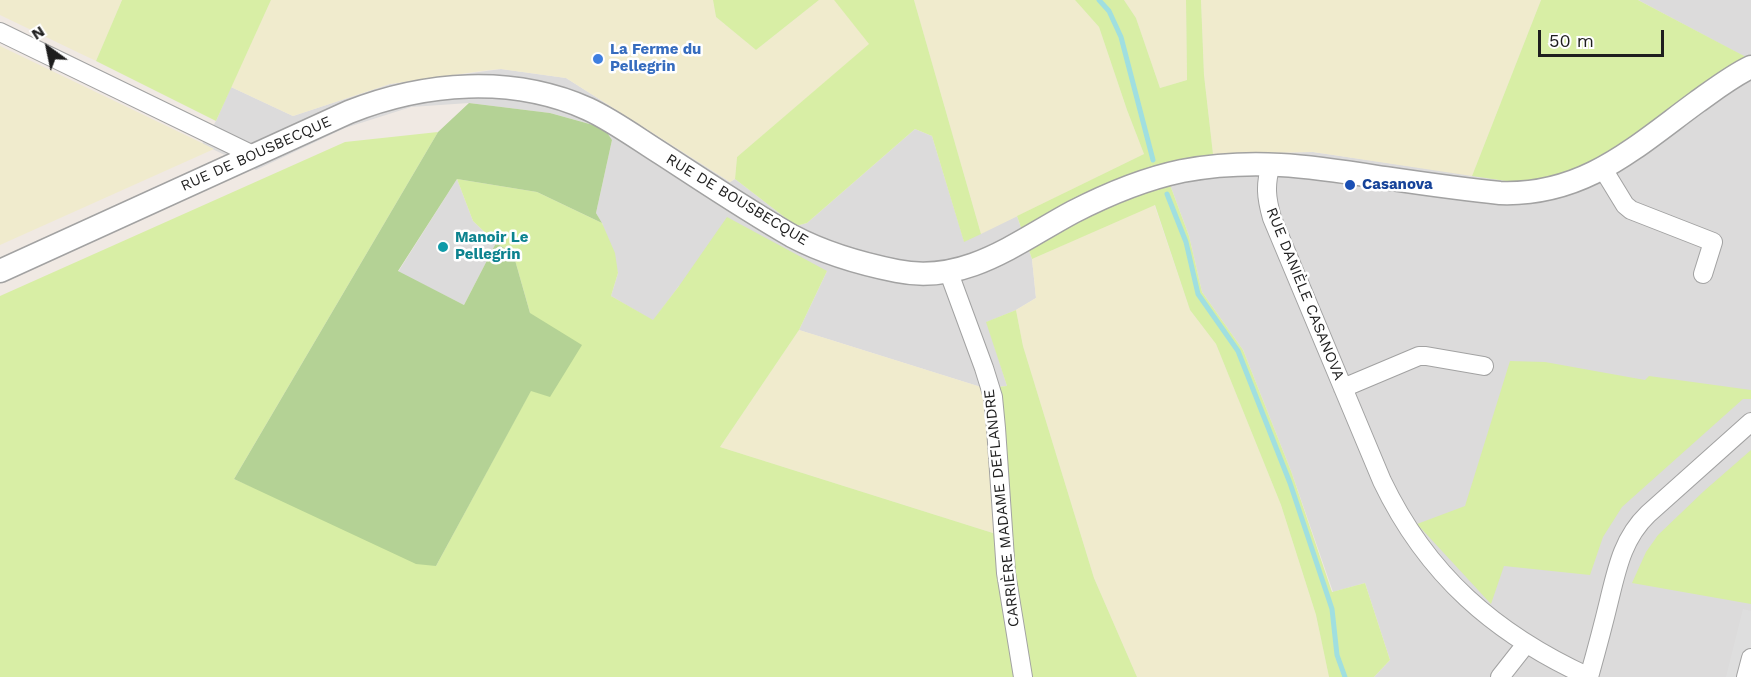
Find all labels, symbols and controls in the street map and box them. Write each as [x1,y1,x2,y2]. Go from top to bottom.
north arrow [18,18,78,78]
scale bar [1541,18,1667,56]
text: N [28,21,48,44]
text: 50 m [1549,30,1594,51]
place label: La Ferme du Pellegrin [610,41,701,76]
marker: La Ferme du Pellegrin [591,52,605,66]
street label: RUE DE BOUSBECQUE [178,113,334,195]
street label: RUE DE BOUSBECQUE [663,150,811,250]
place label: Casanova [1362,176,1433,194]
marker: Casanova [1343,178,1357,192]
street label: RUE DANIÈLE CASANOVA [1262,205,1348,383]
place label: Manoir Le Pellegrin [455,229,528,264]
marker: Manoir Le Pellegrin [436,240,450,254]
street label: CARRIÈRE MADAME DEFLANDRE [981,388,1023,628]

